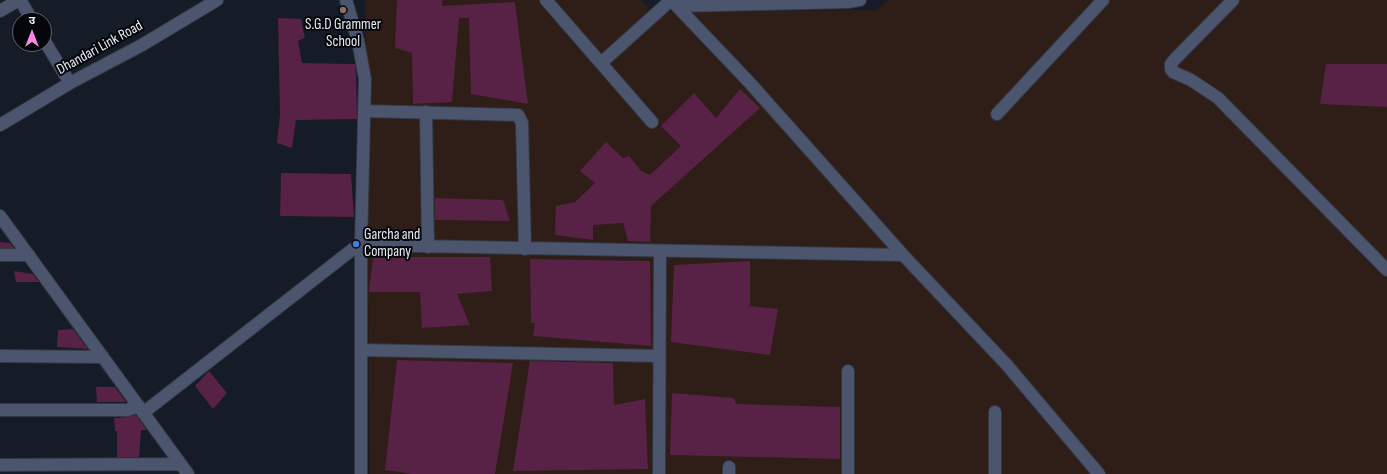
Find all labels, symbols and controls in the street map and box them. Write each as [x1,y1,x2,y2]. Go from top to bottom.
marker: S.G.D Grammer School [338,5,348,15]
north arrow [12,12,52,52]
text: उ [29,14,35,27]
place label: S.G.D Grammer School [305,16,381,51]
street label: Dhandari Link Road [54,17,146,79]
place label: Garcha and Company [364,226,420,261]
marker: Garcha and Company [351,239,361,249]

